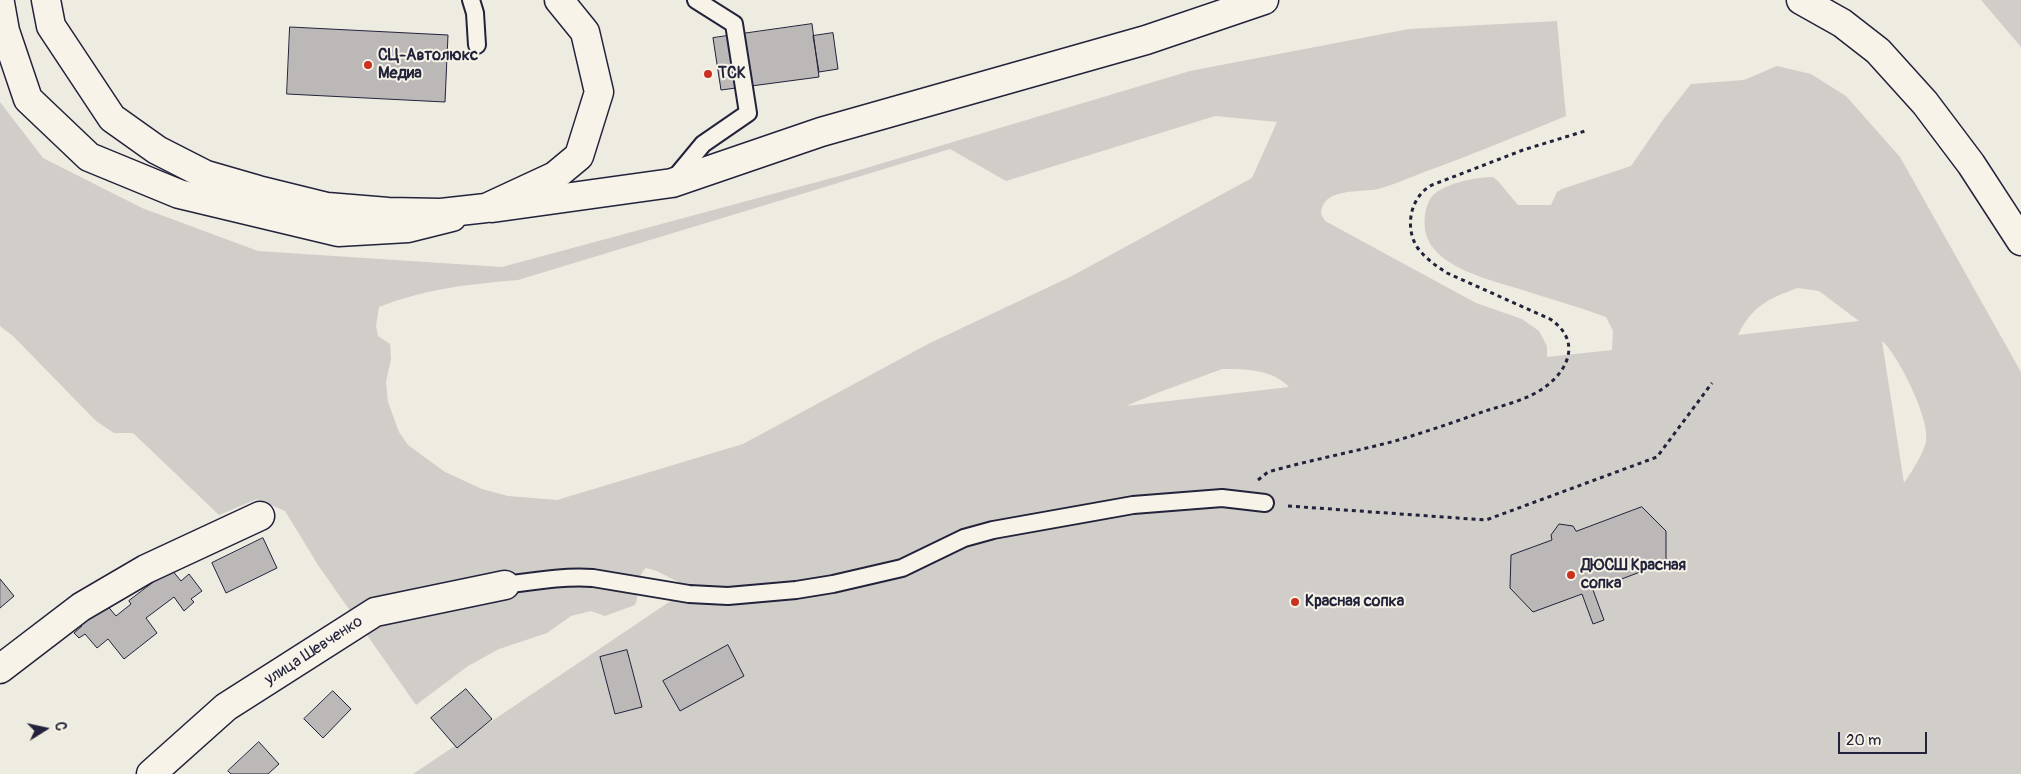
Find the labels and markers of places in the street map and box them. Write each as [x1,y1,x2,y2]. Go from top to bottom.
place label: СЦ-Автолюкс Медиа [378,46,478,84]
marker: СЦ-Автолюкс Медиа [362,59,374,71]
place label: ТСК [718,64,746,84]
marker: ТСК [702,68,714,80]
place label: ДЮСШ Красная сопка [1581,556,1686,594]
marker: ДЮСШ Красная сопка [1565,569,1577,581]
place label: Красная сопка [1305,592,1404,612]
marker: Красная сопка [1289,596,1301,608]

